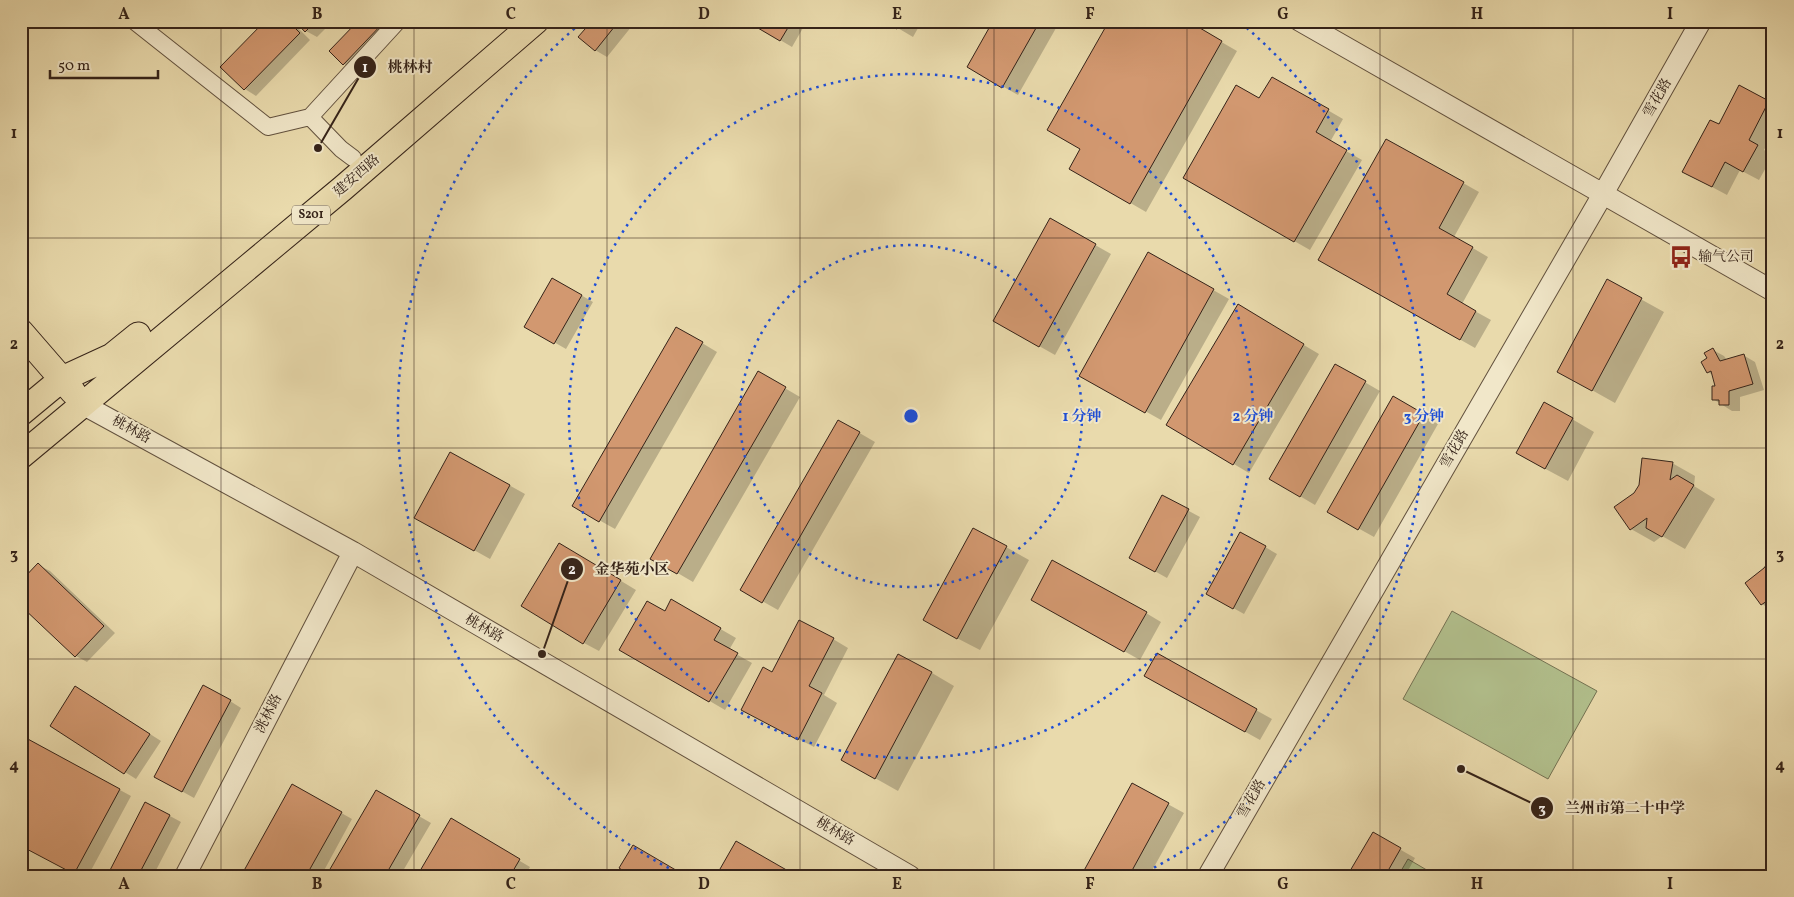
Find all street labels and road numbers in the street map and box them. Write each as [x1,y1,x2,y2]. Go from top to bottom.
street label: 雪花路 [1639,75,1677,121]
street label: 建安西路 [330,150,384,202]
road number: S201 [292,206,330,224]
street label: 桃林路 [108,412,154,448]
street label: 雪花路 [1436,426,1474,472]
street label: 桃林路 [461,610,507,648]
street label: 洮林路 [251,691,287,737]
street label: 雪花路 [1233,776,1271,822]
street label: 桃林路 [812,813,858,851]

